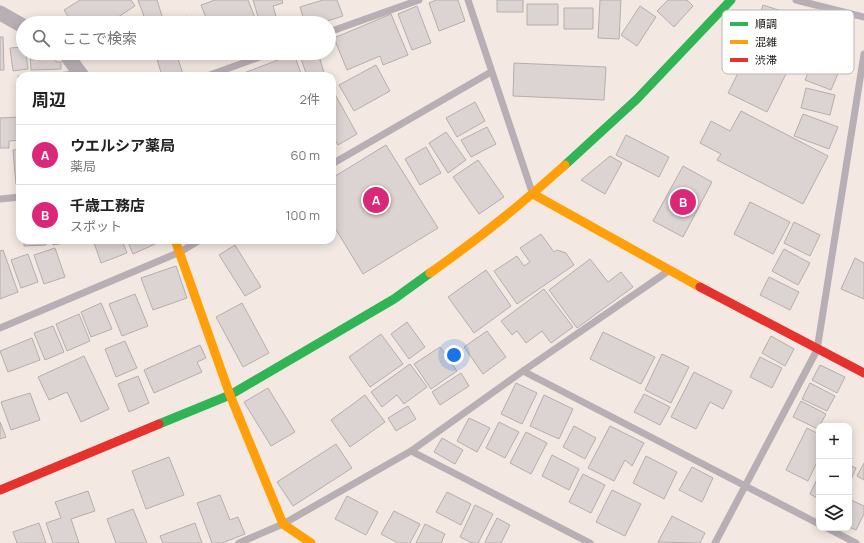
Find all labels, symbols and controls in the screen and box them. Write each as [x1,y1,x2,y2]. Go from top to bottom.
legend [722,10,854,74]
search box [16,16,336,60]
text: 順調 [755,16,777,31]
icon: search [30,27,52,49]
text: ここで検索 [62,28,137,49]
text: 混雑 [755,34,777,49]
text: 渋滞 [755,52,777,67]
text: 周辺 [32,88,66,111]
text: 2件 [300,90,320,108]
text: ウエルシア薬局 [70,135,175,156]
text: A [41,146,49,164]
text: 60 m [290,146,320,164]
text: 薬局 [70,157,96,175]
pin: A [363,185,389,215]
pin: B [670,187,696,217]
text: 千歳工務店 [70,195,145,216]
text: B [41,206,49,224]
text: 100 m [285,206,320,224]
text: スポット [70,217,122,235]
your location [444,345,464,365]
map controls [816,423,852,531]
button: + [816,423,852,459]
button: − [816,459,852,495]
button: layers [816,495,852,531]

